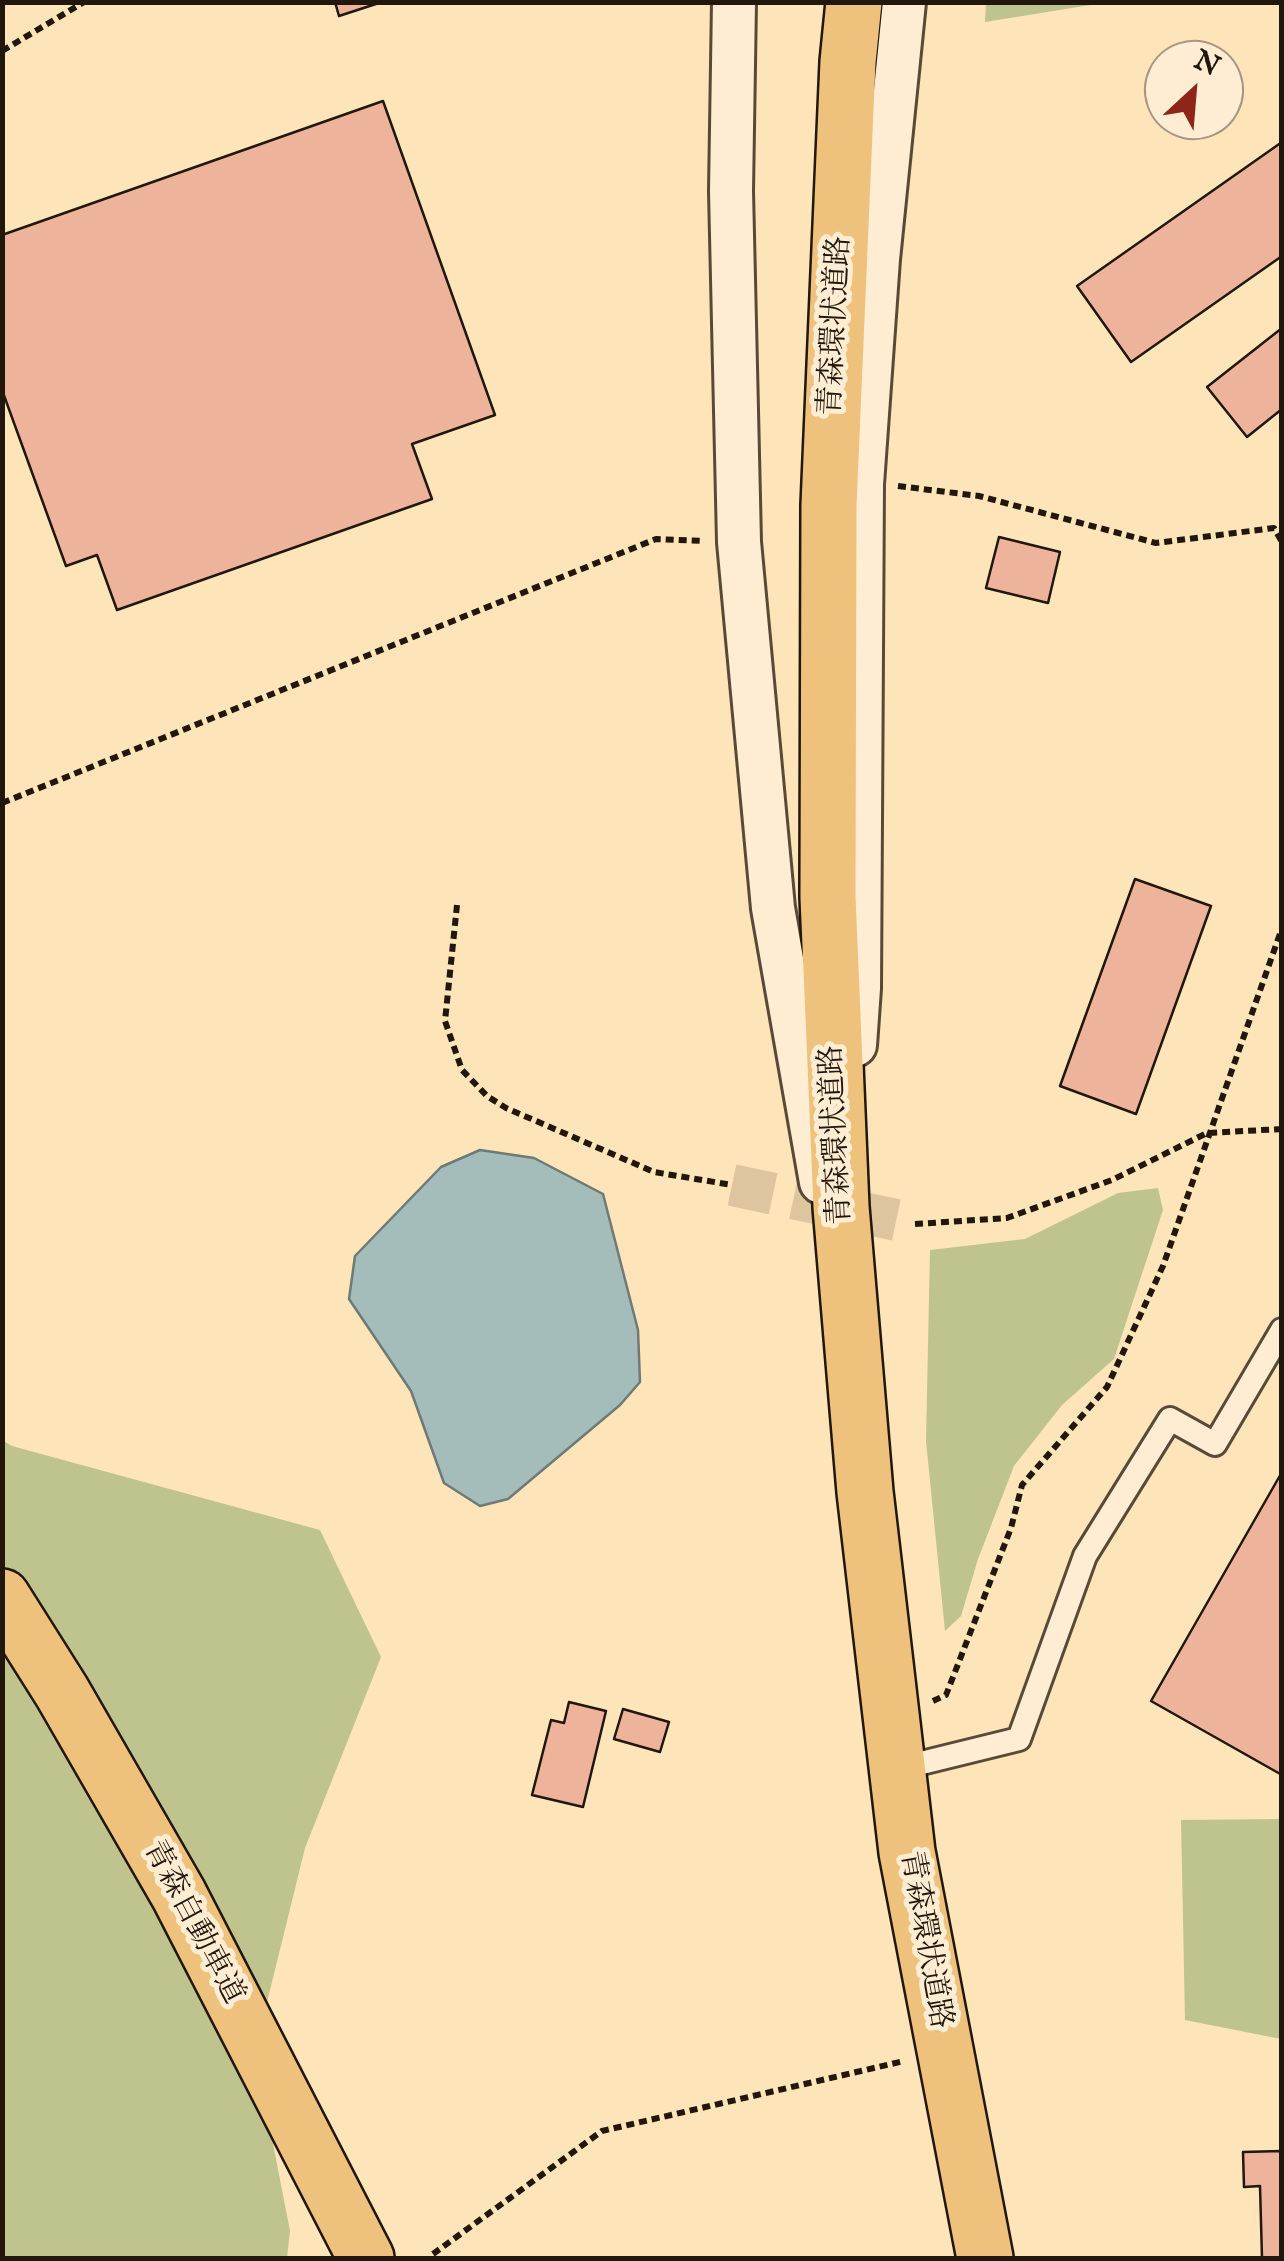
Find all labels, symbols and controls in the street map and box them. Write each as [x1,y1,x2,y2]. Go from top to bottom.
north arrow [1144,40,1244,140]
text: N [1188,43,1225,85]
street label: 青森環状道路 [814,235,860,417]
street label: 青森環状道路 [815,1044,861,1226]
street label: 青森自動車道 [134,1835,250,2011]
street label: 青森環状道路 [891,1848,957,2032]

